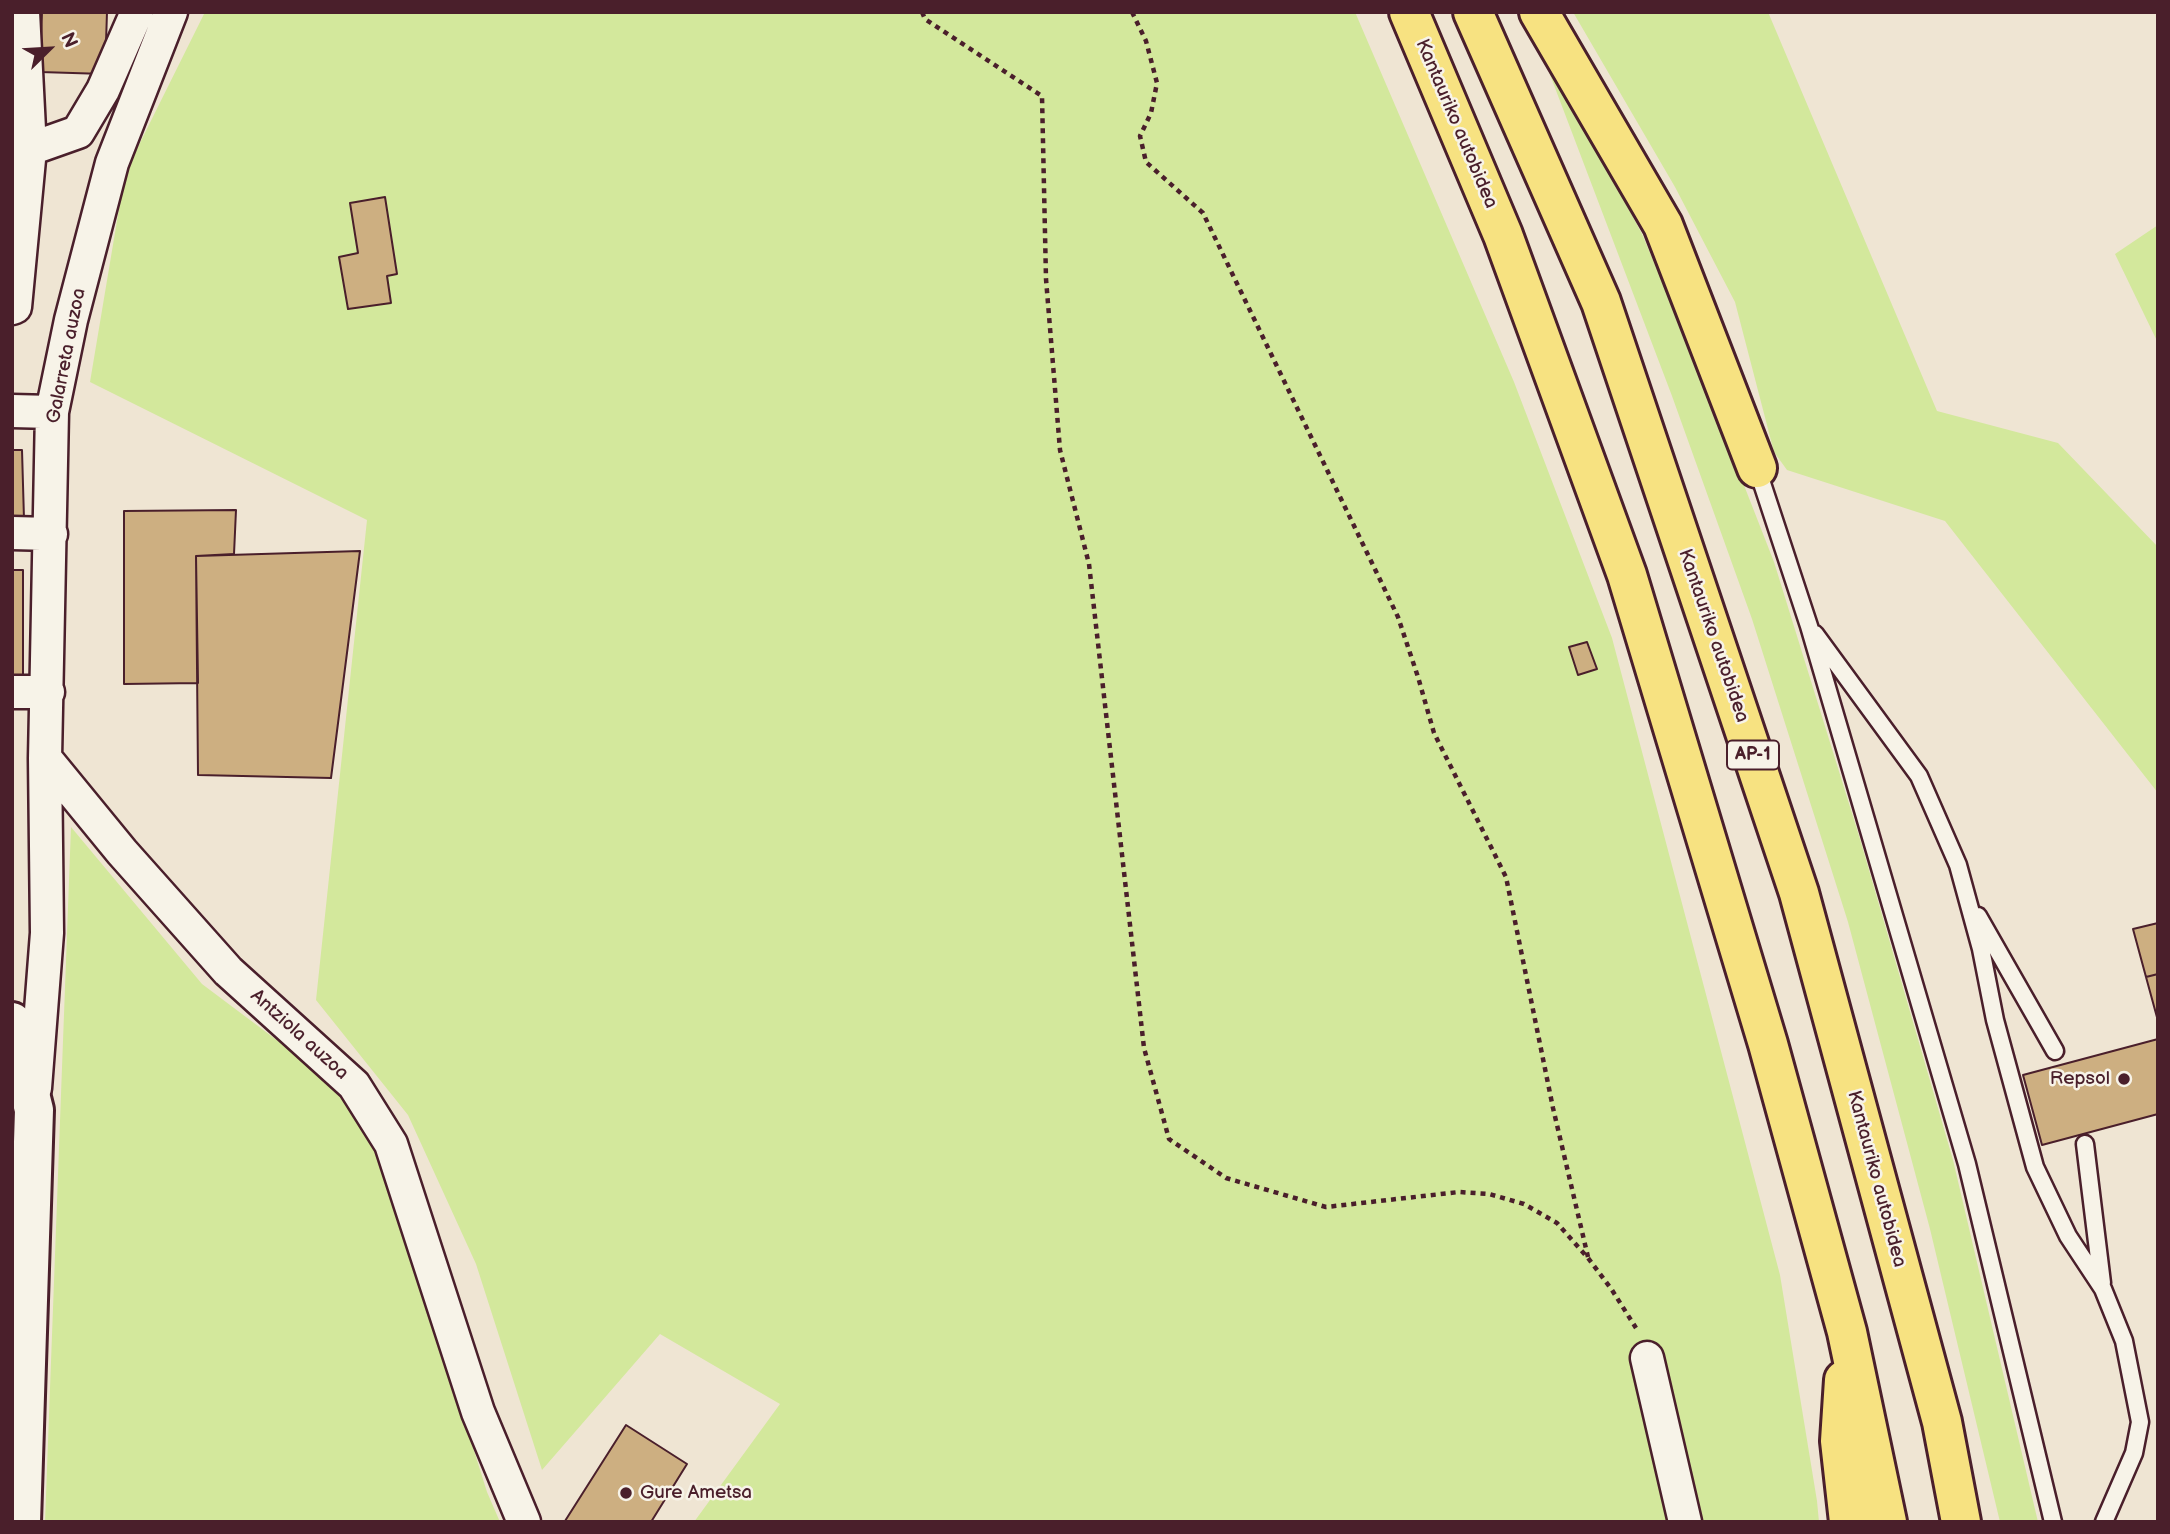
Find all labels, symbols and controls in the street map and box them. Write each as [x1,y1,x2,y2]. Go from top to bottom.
north arrow [14,14,84,84]
text: N [55,29,82,51]
street label: Kantauriko autobidea [1410,36,1502,212]
street label: Galarreta auzoa [43,286,91,426]
street label: Kantauriko autobidea [1673,546,1753,726]
road number: AP-1 [1727,740,1779,770]
street label: Antziola auzoa [245,985,353,1085]
place label: Repsol [2050,1068,2110,1090]
marker: Repsol [2116,1071,2132,1087]
street label: Kantauriko autobidea [1841,1088,1911,1270]
place label: Gure Ametsa [640,1482,752,1504]
marker: Gure Ametsa [618,1485,634,1501]

